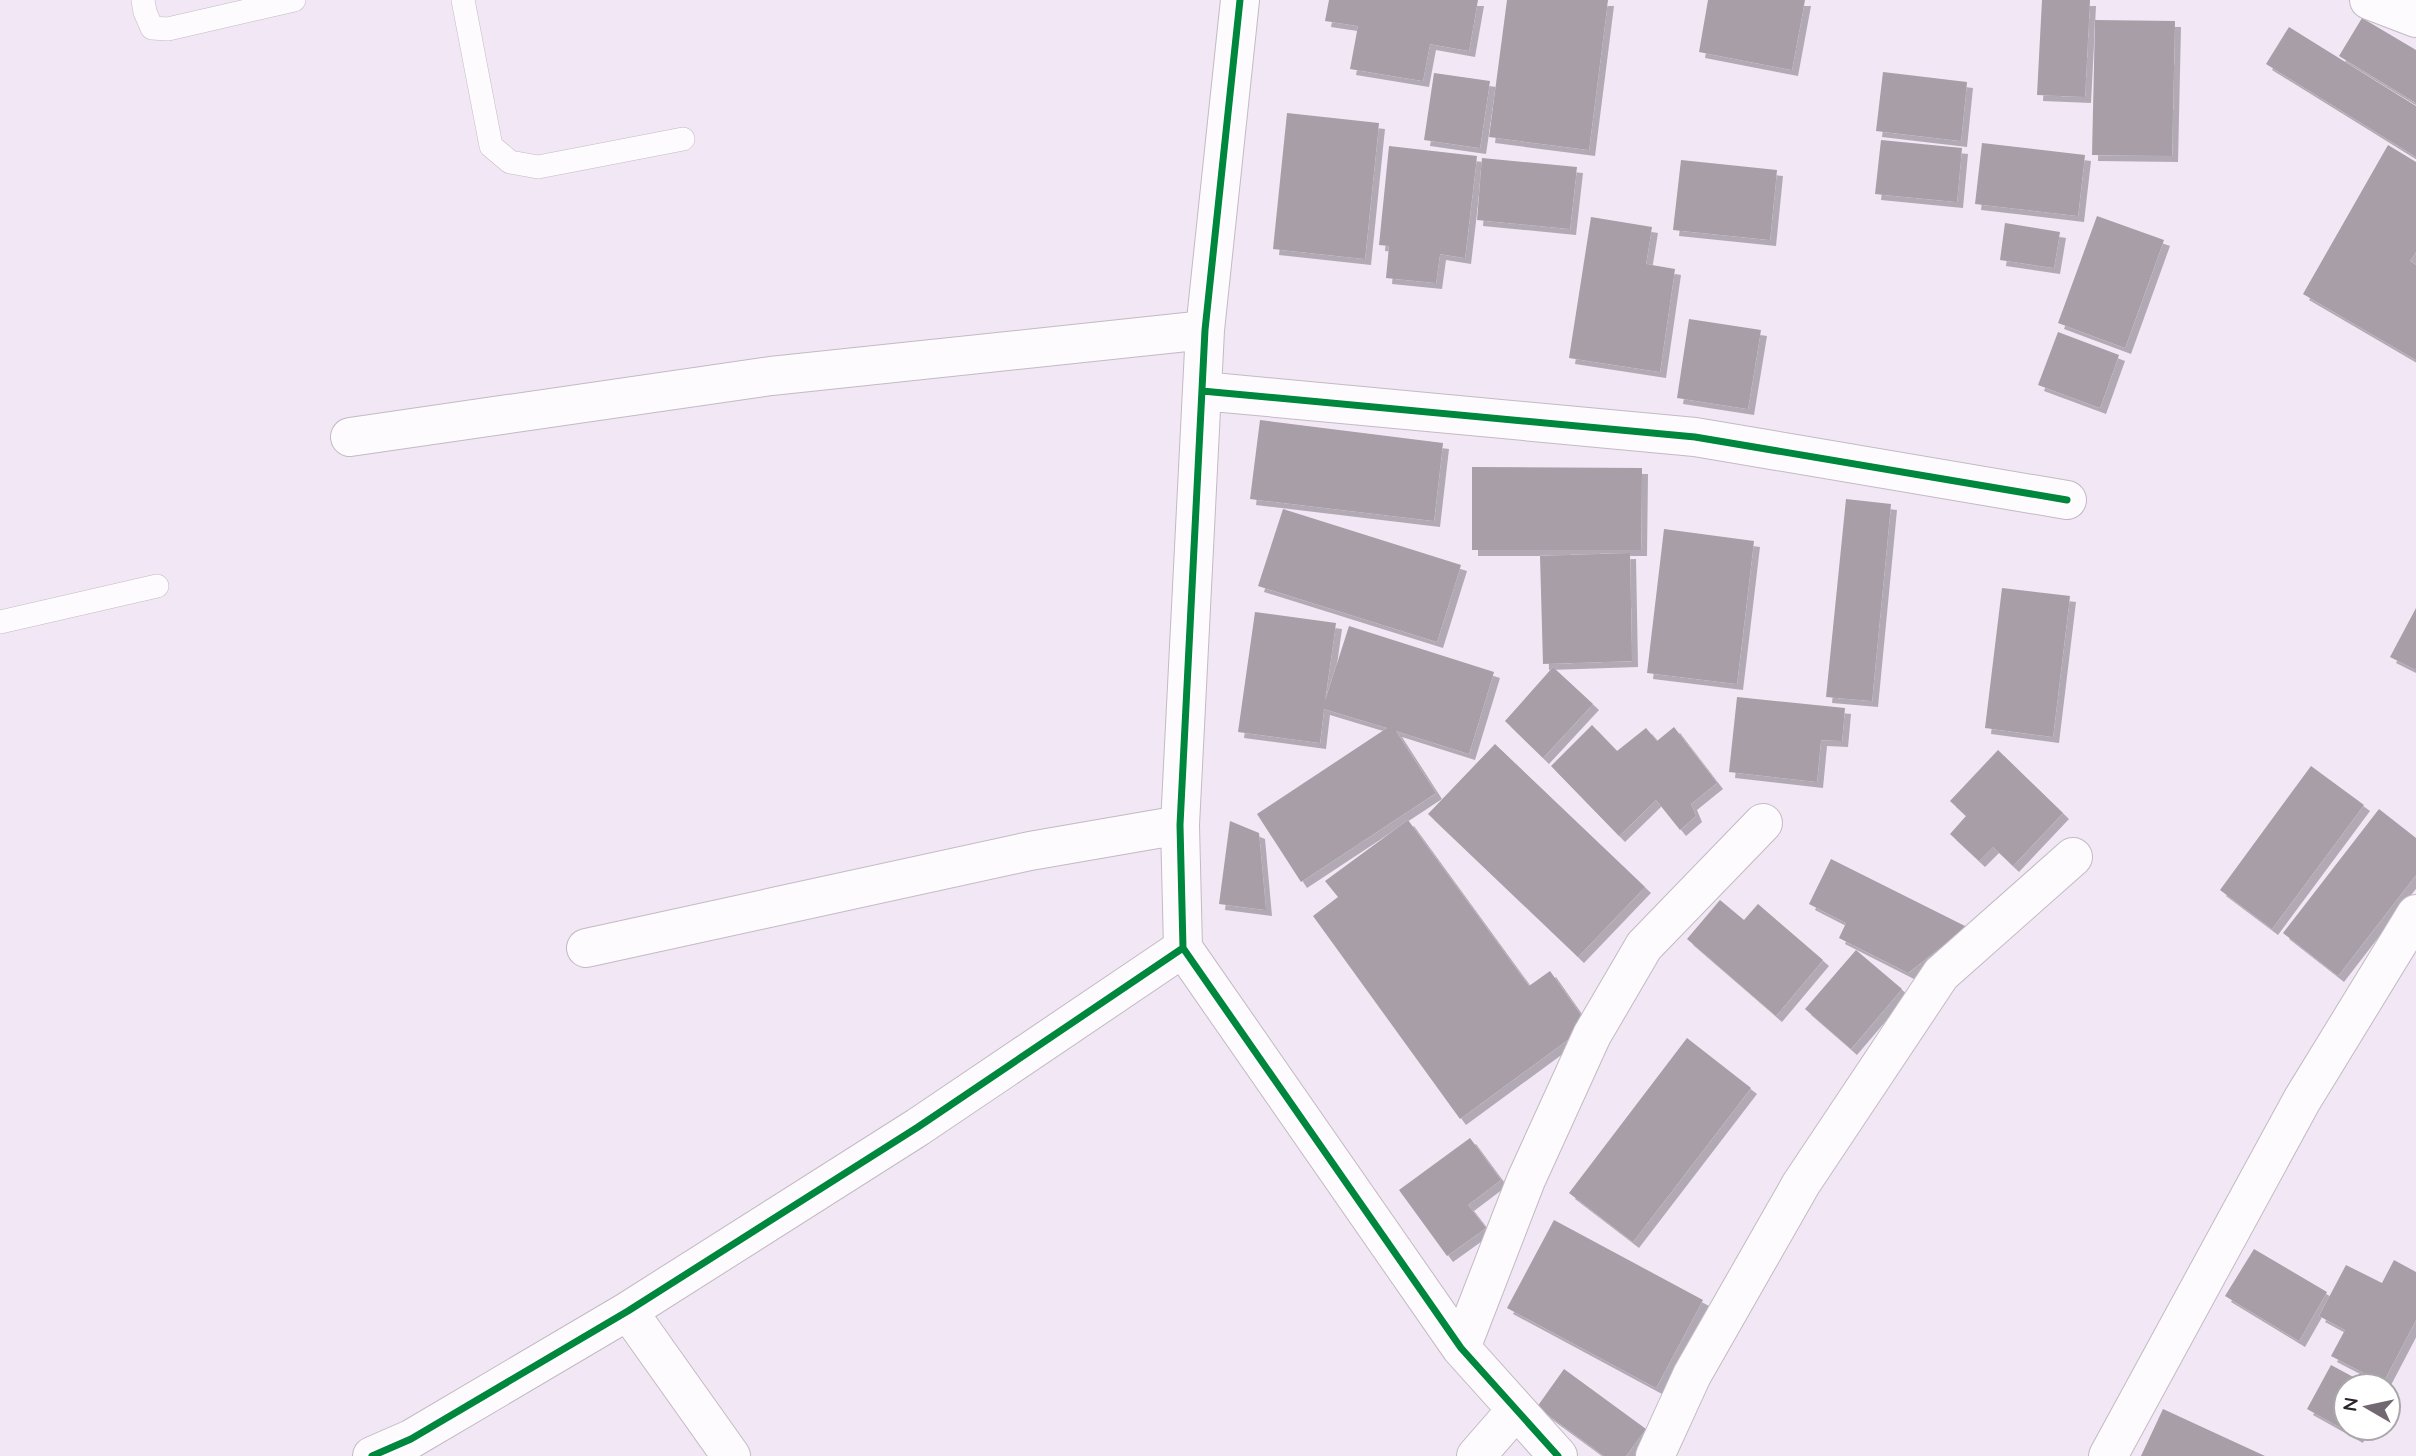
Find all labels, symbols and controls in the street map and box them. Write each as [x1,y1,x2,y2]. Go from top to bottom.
north arrow [2332,1372,2402,1442]
text: N [2337,1396,2363,1413]

